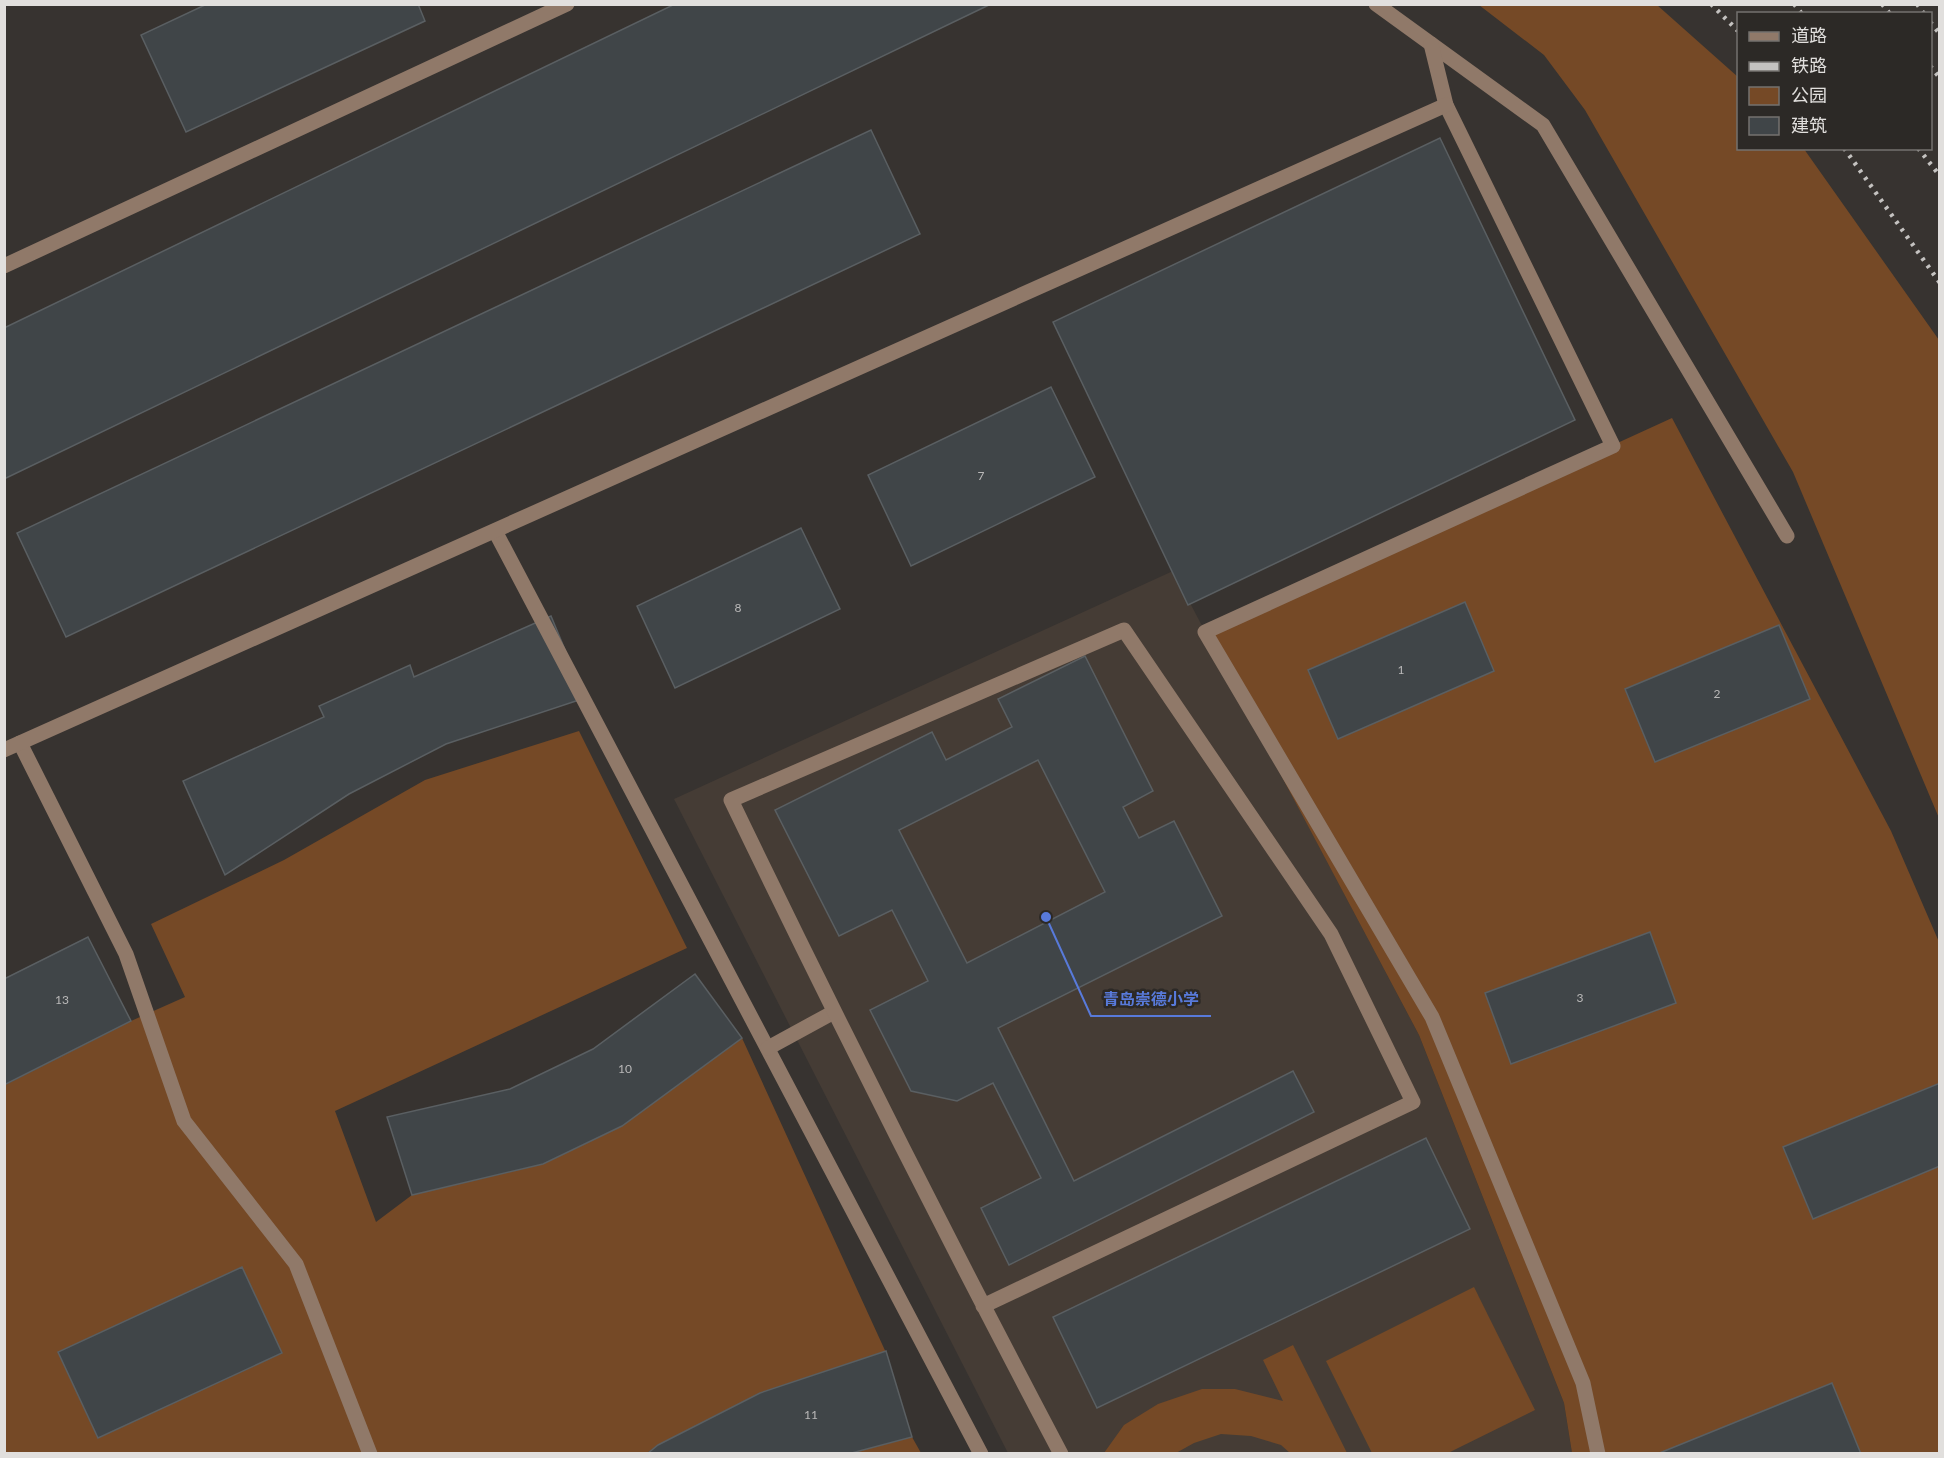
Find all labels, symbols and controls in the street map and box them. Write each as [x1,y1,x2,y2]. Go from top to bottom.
legend [1737,12,1932,150]
text: 道路 [1791,24,1827,46]
text: 铁路 [1791,54,1827,76]
text: 公园 [1791,84,1827,106]
text: 建筑 [1791,114,1827,136]
house number: 7 [978,468,985,483]
house number: 8 [735,600,742,615]
house number: 1 [1398,662,1405,677]
house number: 2 [1714,686,1721,701]
callout: 青岛崇德小学 [1091,982,1211,1016]
text: 青岛崇德小学 [1103,989,1199,1008]
house number: 3 [1577,990,1584,1005]
house number: 13 [55,992,69,1007]
house number: 10 [618,1061,632,1076]
house number: 11 [804,1407,818,1422]

